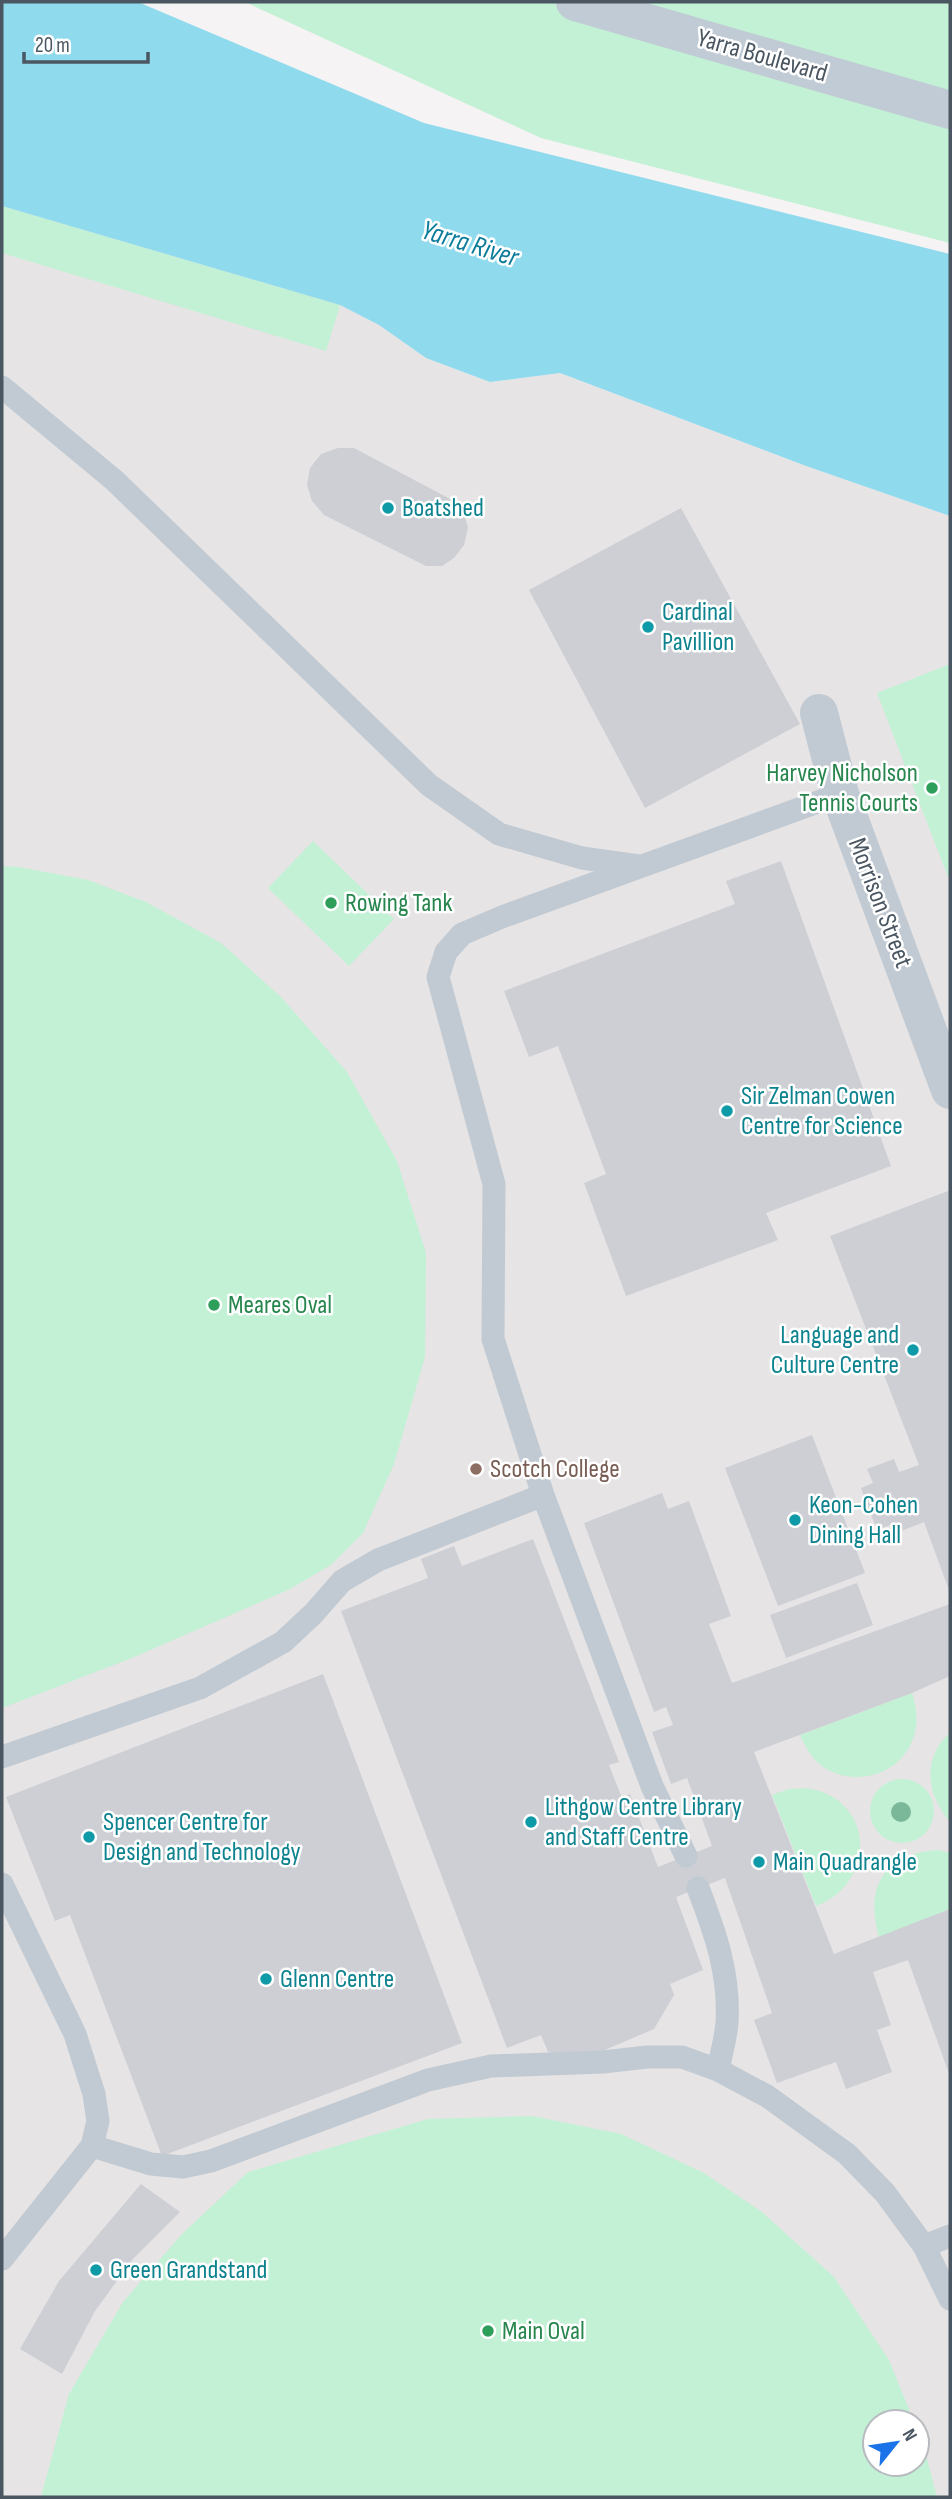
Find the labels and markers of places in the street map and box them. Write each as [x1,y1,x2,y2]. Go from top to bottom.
place label: Boatshed [402,493,484,524]
marker: Boatshed [380,500,396,516]
place label: Cardinal Pavillion [662,597,734,658]
marker: Cardinal Pavillion [640,619,656,635]
place label: Harvey Nicholson Tennis Courts [766,758,918,819]
marker: Harvey Nicholson Tennis Courts [924,780,940,796]
place label: Rowing Tank [345,888,452,919]
marker: Rowing Tank [323,895,339,911]
place label: Sir Zelman Cowen Centre for Science [741,1081,903,1142]
marker: Sir Zelman Cowen Centre for Science [719,1103,735,1119]
place label: Meares Oval [228,1290,332,1321]
marker: Meares Oval [206,1297,222,1313]
place label: Language and Culture Centre [771,1320,899,1381]
marker: Language and Culture Centre [905,1342,921,1358]
place label: Scotch College [490,1454,620,1485]
marker: Scotch College [468,1461,484,1477]
place label: Keon-Cohen Dining Hall [809,1490,918,1551]
marker: Keon-Cohen Dining Hall [787,1512,803,1528]
place label: Lithgow Centre Library and Staff Centre [545,1792,742,1853]
place label: Spencer Centre for Design and Technology [103,1807,300,1868]
marker: Lithgow Centre Library and Staff Centre [523,1814,539,1830]
marker: Spencer Centre for Design and Technology [81,1829,97,1845]
place label: Main Quadrangle [773,1847,917,1878]
marker: Main Quadrangle [751,1854,767,1870]
place label: Glenn Centre [280,1964,394,1995]
marker: Glenn Centre [258,1971,274,1987]
place label: Green Grandstand [110,2255,267,2286]
marker: Green Grandstand [88,2262,104,2278]
place label: Main Oval [502,2316,585,2347]
marker: Main Oval [480,2323,496,2339]

